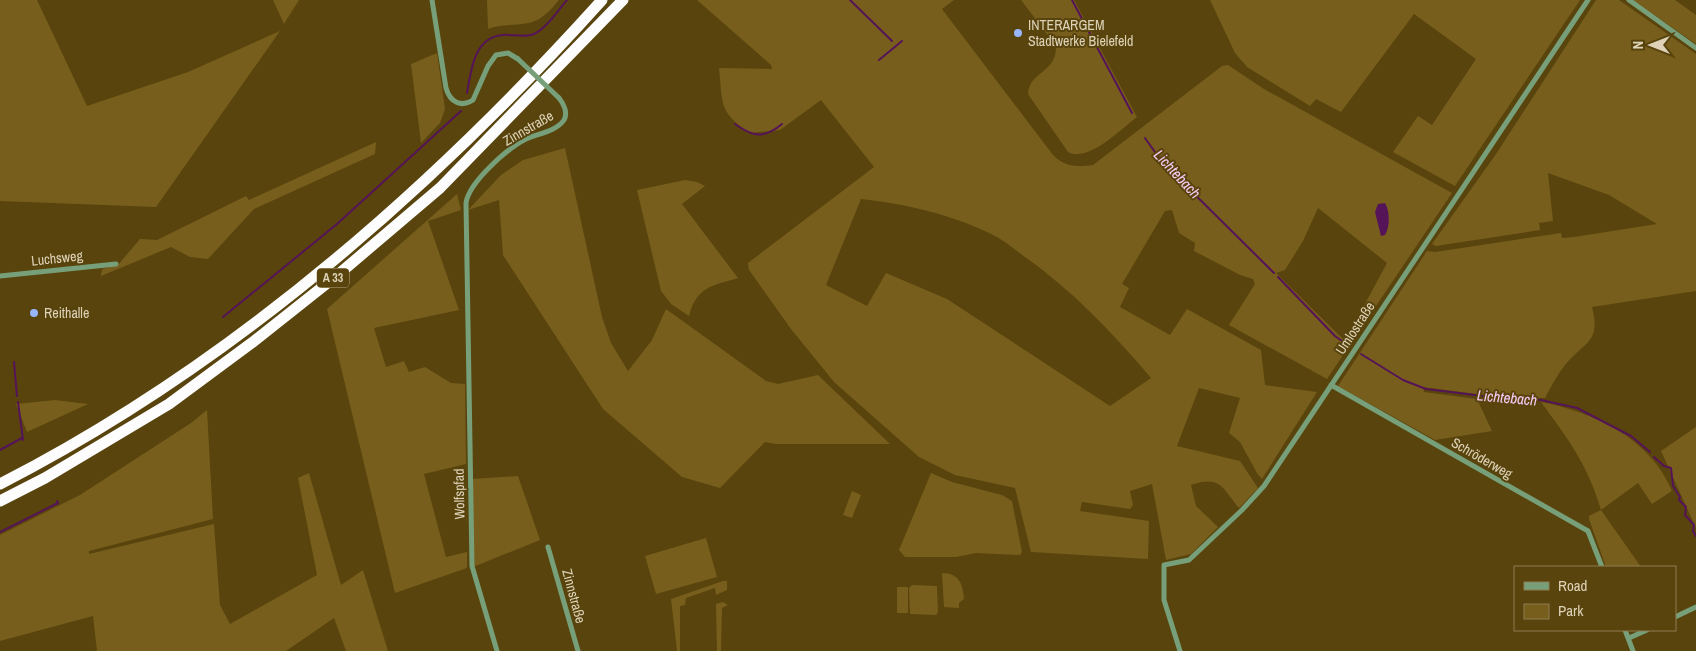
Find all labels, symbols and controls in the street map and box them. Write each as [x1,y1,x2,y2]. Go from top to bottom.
place label: INTERARGEM Stadtwerke Bielefeld [1028,16,1133,50]
north arrow [1626,20,1676,70]
marker: INTERARGEM Stadtwerke Bielefeld [1012,27,1024,39]
text: N [1629,41,1647,49]
street label: Zinnstraße [499,106,557,150]
water label: Lichtebach [1149,144,1206,203]
street label: Luchsweg [30,246,84,270]
road number: A 33 [317,268,349,288]
street label: Umlostraße [1331,298,1379,358]
place label: Reithalle [44,304,89,322]
marker: Reithalle [28,307,40,319]
water label: Lichtebach [1476,384,1538,411]
street label: Schröderweg [1448,433,1516,483]
street label: Wolfspfad [450,468,468,520]
legend [1514,566,1676,631]
street label: Zinnstraße [558,567,590,625]
text: Road [1558,575,1587,596]
text: Park [1558,600,1584,621]

